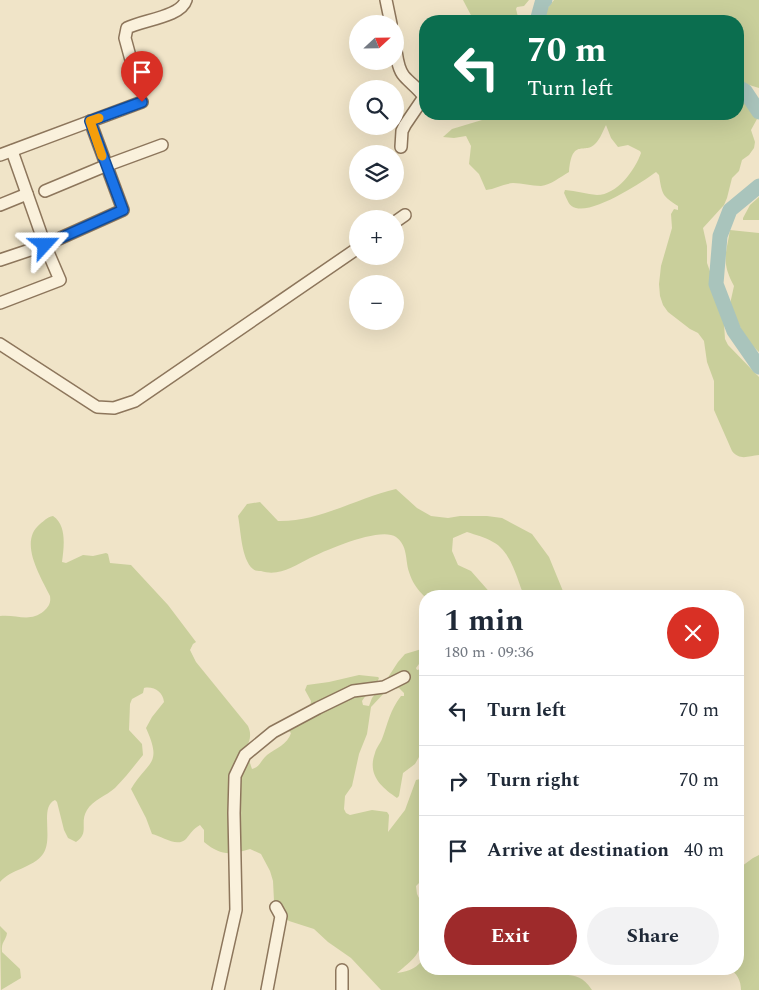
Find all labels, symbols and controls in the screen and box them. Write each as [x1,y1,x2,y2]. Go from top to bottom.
north arrow [349,15,404,70]
map controls [349,15,404,330]
text: 70 m [527,24,607,77]
icon: left [444,35,509,100]
pin [121,51,163,102]
icon: arrive [128,58,156,86]
text: Turn left [527,72,613,105]
button: search [349,80,404,135]
button: layers [349,145,404,200]
button: + [349,210,404,265]
position arrow [18,218,70,270]
button: − [349,275,404,330]
text: 1 min [444,598,524,644]
button: close [667,607,719,659]
text: 180 m · 09:36 [444,640,534,664]
text: Turn left [487,696,566,725]
text: 70 m [679,696,719,725]
icon: left [444,697,472,725]
text: Turn right [487,766,580,795]
text: 70 m [679,766,719,795]
icon: right [444,767,472,795]
text: Arrive at destination [487,836,669,865]
text: 40 m [684,836,724,865]
icon: arrive [444,837,472,865]
button: Exit [444,907,577,965]
button: Share [587,907,719,965]

